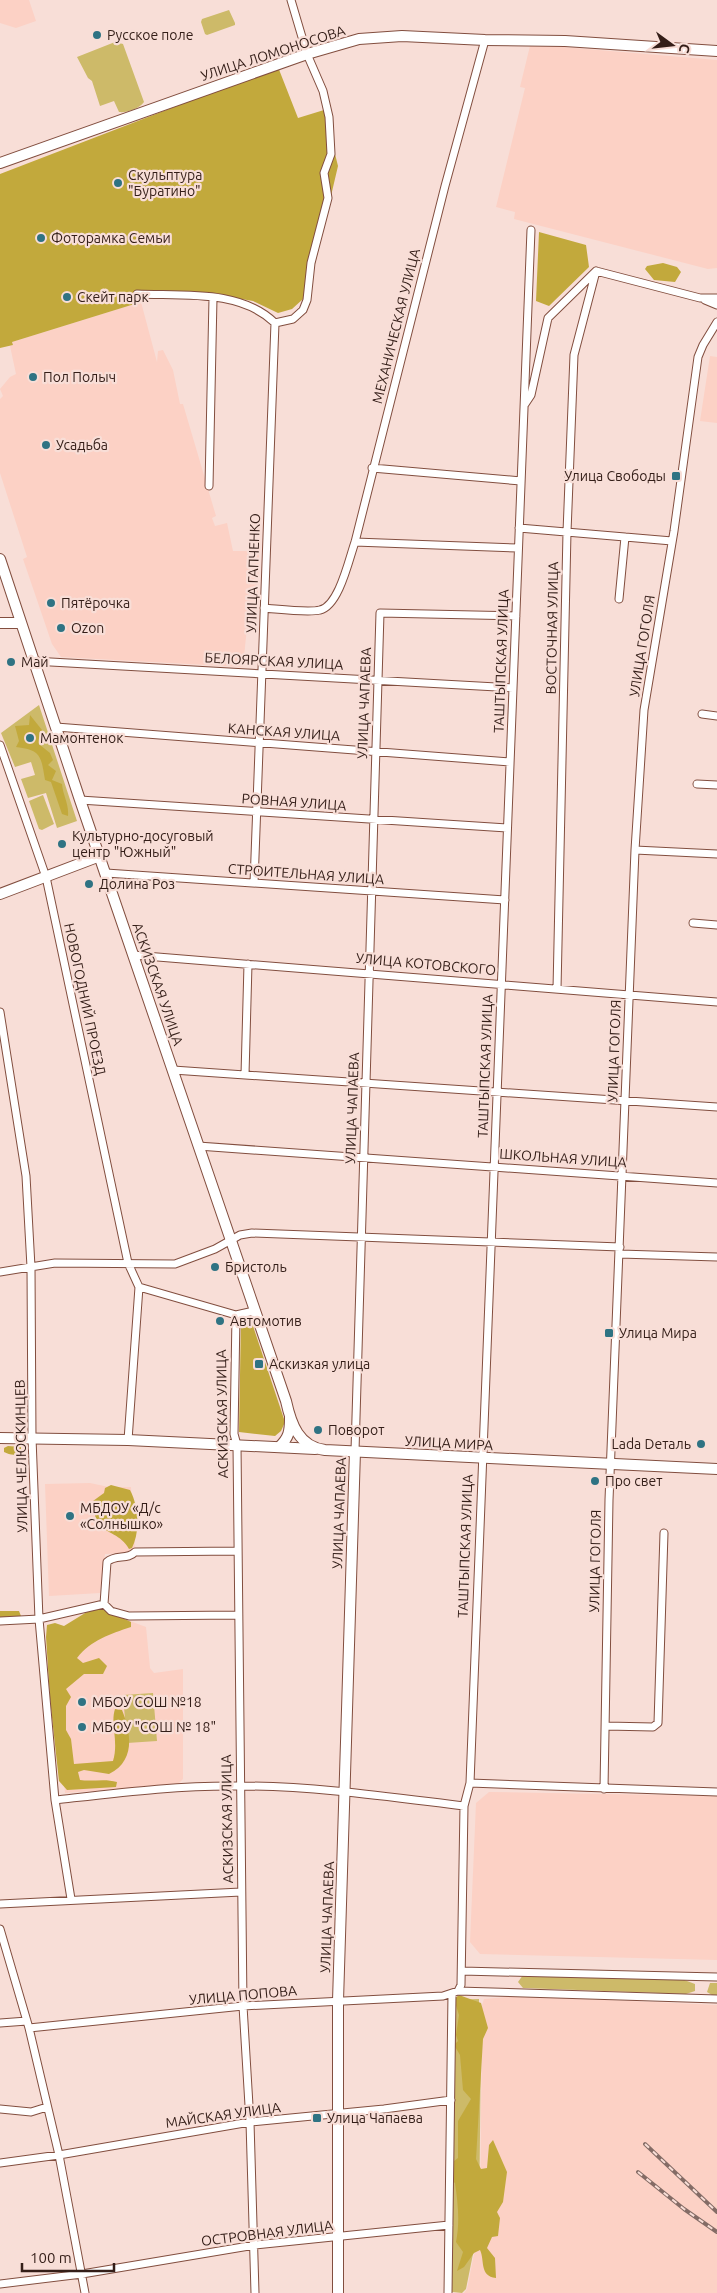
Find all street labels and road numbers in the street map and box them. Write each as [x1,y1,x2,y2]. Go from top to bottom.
street label: УЛИЦА ЛОМОНОСОВА [199,22,347,84]
street label: МЕХАНИЧЕСКАЯ УЛИЦА [369,247,423,405]
street label: УЛИЦА ГАПЧЕНКО [243,513,263,633]
street label: ВОСТОЧНАЯ УЛИЦА [543,561,561,695]
street label: ТАШТЫПСКАЯ УЛИЦА [490,589,512,733]
street label: УЛИЦА ГОГОЛЯ [626,594,658,698]
street label: УЛИЦА ЧАПАЕВА [354,647,374,759]
street label: БЕЛОЯРСКАЯ УЛИЦА [204,649,344,673]
street label: КАНСКАЯ УЛИЦА [227,720,341,744]
street label: РОВНАЯ УЛИЦА [241,790,347,814]
street label: СТРОИТЕЛЬНАЯ УЛИЦА [227,861,385,887]
street label: АСКИЗСКАЯ УЛИЦА [129,920,187,1048]
street label: НОВОГОДНИЙ ПРОЕЗД [61,921,110,1077]
street label: УЛИЦА КОТОВСКОГО [355,950,497,978]
street label: ТАШТЫПСКАЯ УЛИЦА [474,994,496,1138]
street label: УЛИЦА ГОГОЛЯ [604,999,624,1103]
street label: УЛИЦА ЧАПАЕВА [342,1052,362,1164]
street label: ШКОЛЬНАЯ УЛИЦА [499,1146,627,1170]
street label: АСКИЗСКАЯ УЛИЦА [213,1349,231,1479]
street label: УЛИЦА ЧЕЛЮСКИНЦЕВ [12,1379,30,1533]
street label: УЛИЦА МИРА [404,1433,494,1453]
street label: УЛИЦА ЧАПАЕВА [329,1457,349,1569]
street label: ТАШТЫПСКАЯ УЛИЦА [454,1474,476,1618]
street label: УЛИЦА ГОГОЛЯ [586,1509,604,1613]
street label: АСКИЗСКАЯ УЛИЦА [218,1754,236,1884]
street label: УЛИЦА ЧАПАЕВА [317,1861,337,1973]
street label: УЛИЦА ПОПОВА [188,1982,298,2008]
street label: МАЙСКАЯ УЛИЦА [164,2098,282,2131]
street label: ОСТРОВНАЯ УЛИЦА [200,2217,334,2249]

